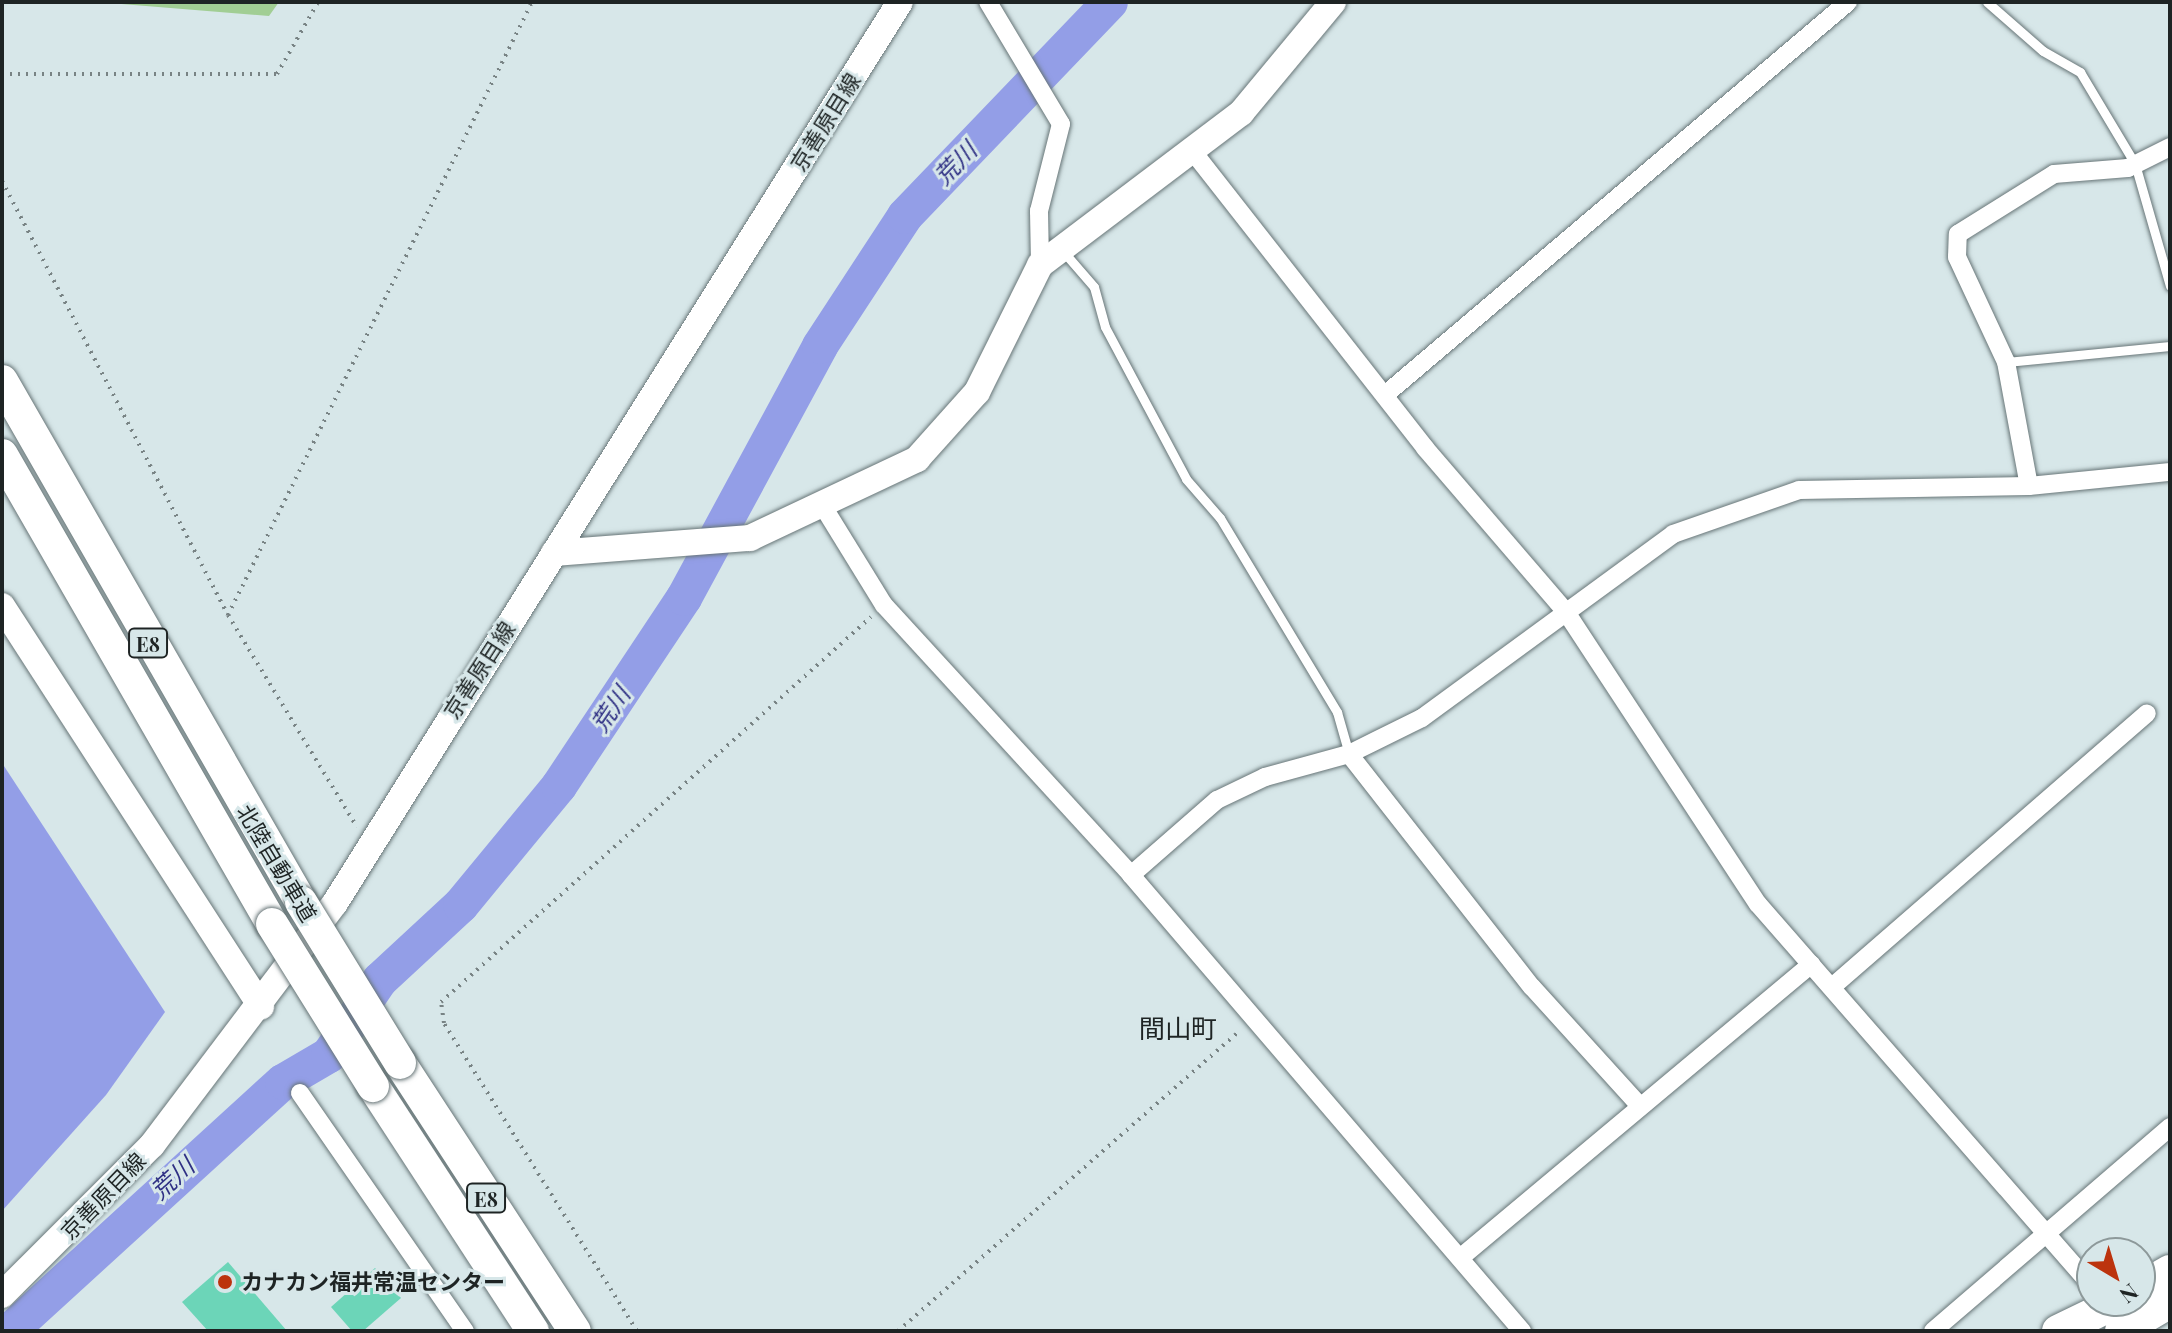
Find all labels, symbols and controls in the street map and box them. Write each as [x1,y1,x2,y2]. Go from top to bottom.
street label: 京善原目線 [785,68,865,176]
water label: 荒川 [928,136,982,190]
street label: 京善原目線 [438,617,520,723]
road number: E8 [128,627,168,659]
water label: 荒川 [585,681,635,737]
street label: 北陸自動車道 [232,800,322,926]
district label: 間山町 [1139,1012,1217,1044]
street label: 京善原目線 [55,1147,151,1245]
water label: 荒川 [145,1151,199,1205]
road number: E8 [466,1182,506,1214]
north arrow [2076,1237,2156,1317]
place label: カナカン福井常温センター [241,1269,505,1295]
marker: カナカン福井常温センター [216,1273,234,1291]
text: N [2114,1278,2145,1311]

